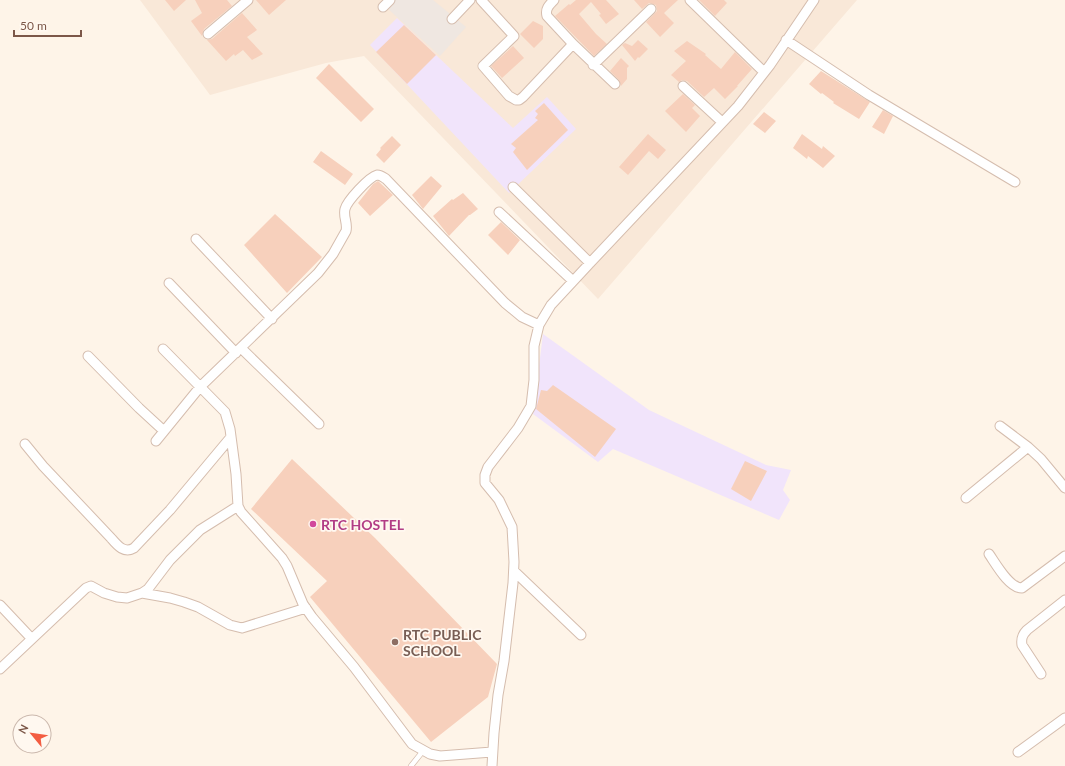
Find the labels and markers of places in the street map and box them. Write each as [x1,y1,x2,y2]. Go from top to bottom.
place label: RTC HOSTEL [321,516,405,533]
marker: RTC HOSTEL [308,519,318,529]
place label: RTC PUBLIC SCHOOL [403,626,482,659]
marker: RTC PUBLIC SCHOOL [390,637,400,647]

